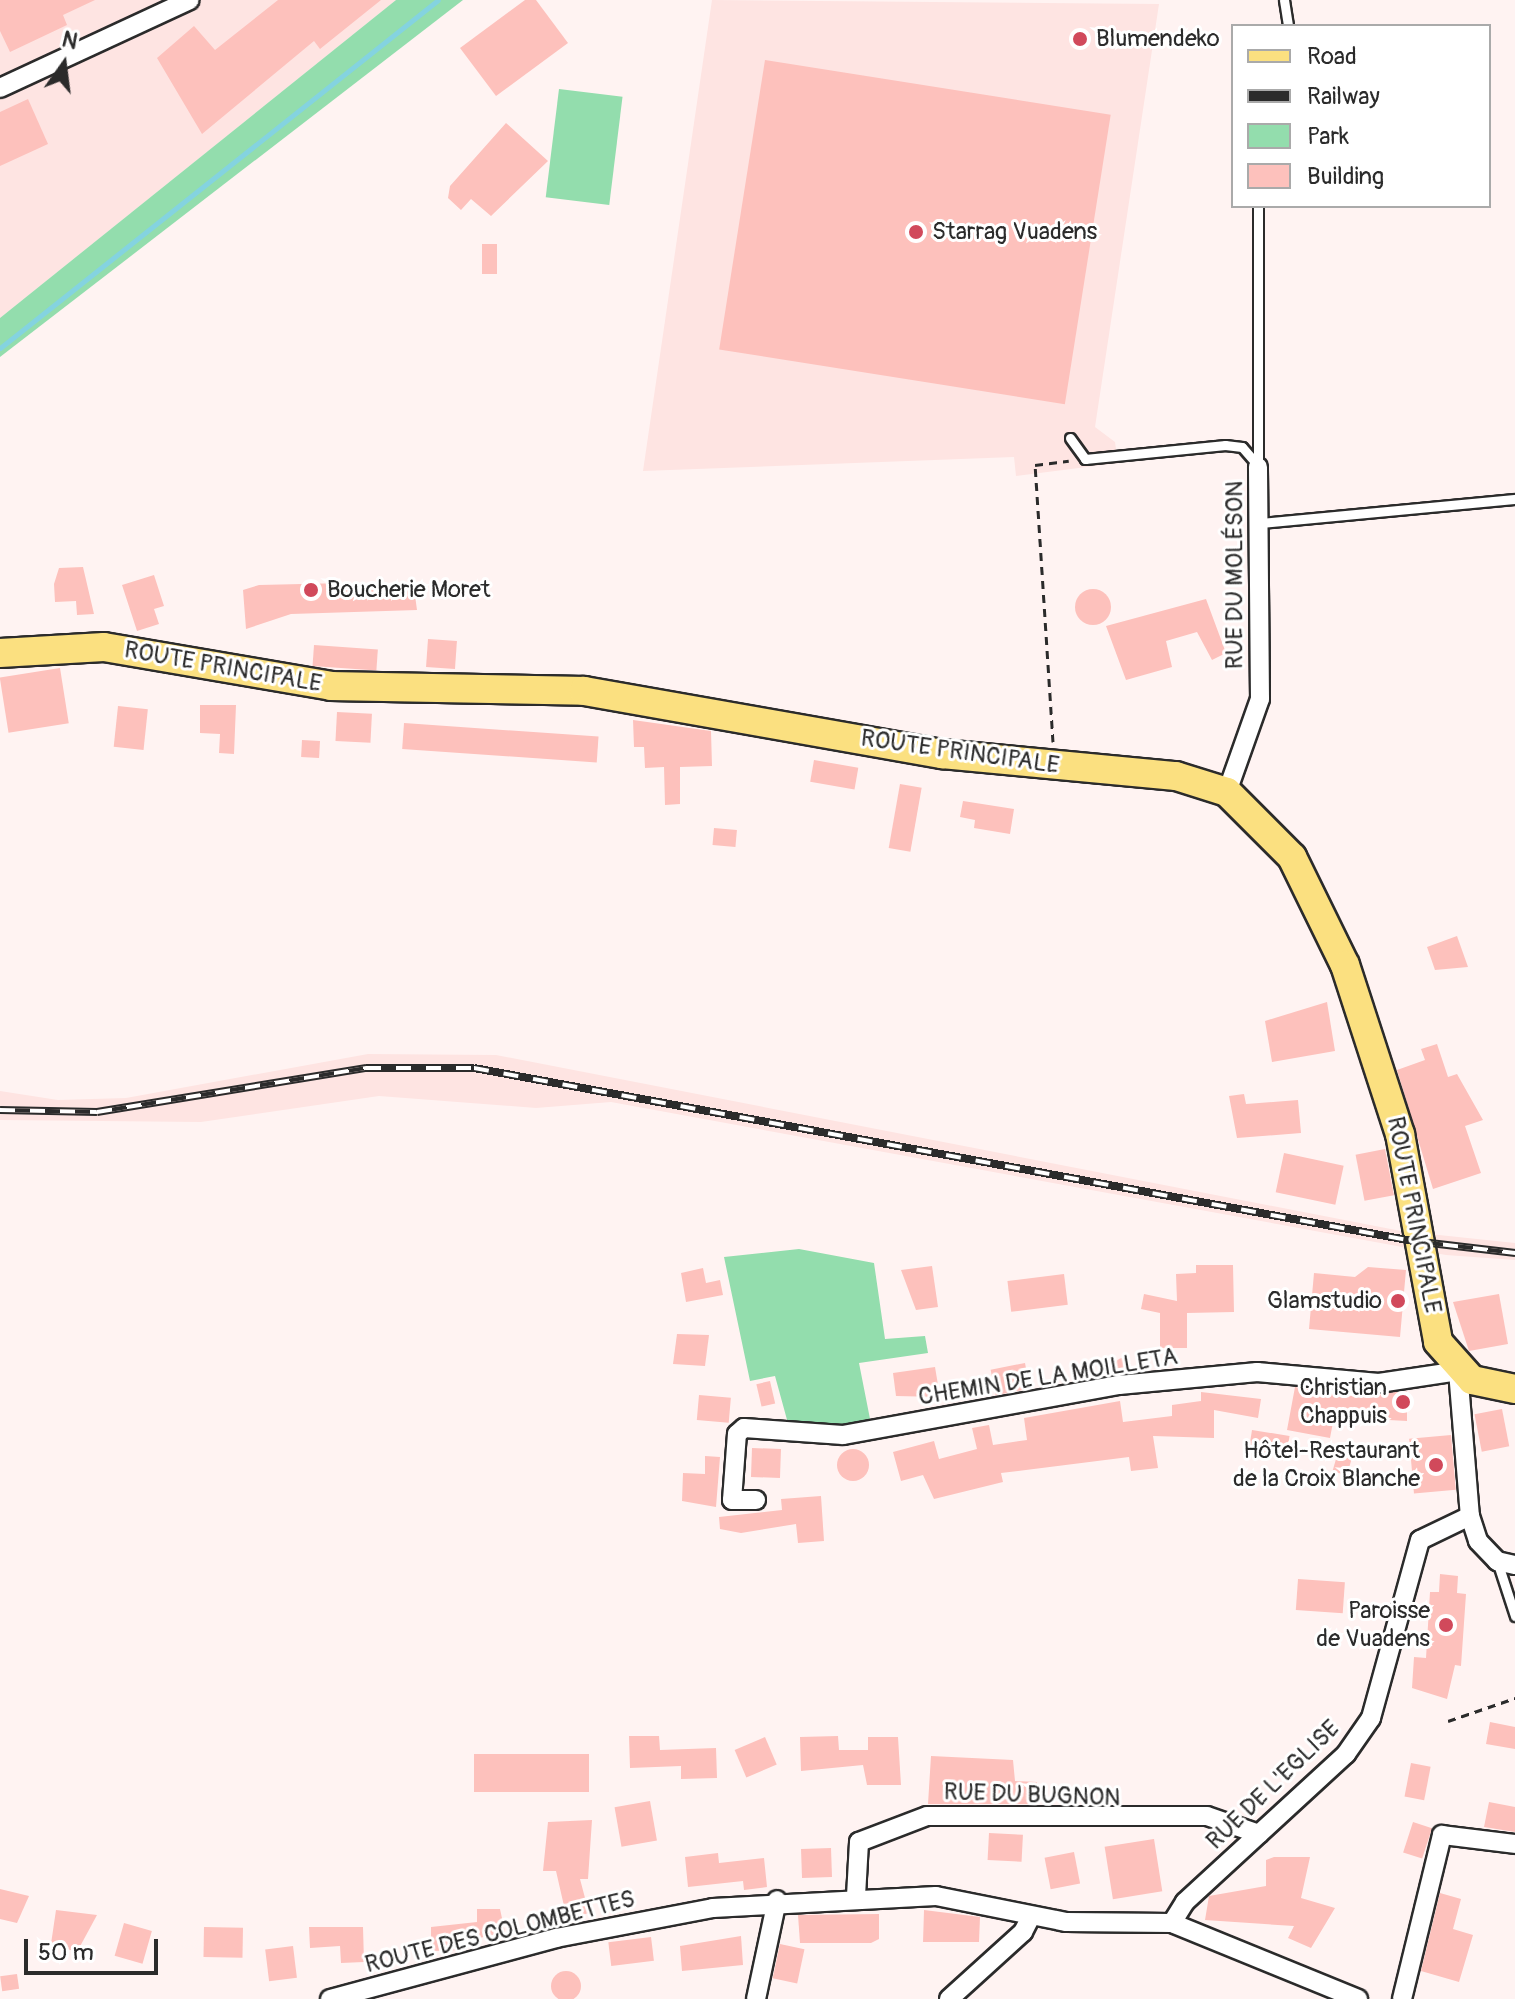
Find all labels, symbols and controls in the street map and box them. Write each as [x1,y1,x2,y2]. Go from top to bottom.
north arrow [24,24,104,104]
legend [1231,24,1491,208]
text: N [59,25,80,56]
place label: Blumendeko [1096,25,1220,53]
marker: Blumendeko [1071,30,1089,48]
text: Road [1307,42,1357,71]
text: Railway [1307,82,1380,111]
text: Park [1307,122,1349,151]
text: Building [1307,162,1384,191]
place label: Starrag Vuadens [932,218,1097,246]
marker: Starrag Vuadens [907,223,925,241]
street label: RUE DU MOLÉSON [1221,481,1249,669]
place label: Boucherie Moret [327,576,490,604]
marker: Boucherie Moret [302,581,320,599]
street label: ROUTE PRINCIPALE [122,635,324,699]
street label: ROUTE PRINCIPALE [859,724,1061,780]
street label: ROUTE PRINCIPALE [1381,1114,1447,1316]
place label: Glamstudio [1267,1287,1382,1315]
marker: Glamstudio [1389,1292,1407,1310]
street label: CHEMIN DE LA MOILLETA [916,1342,1180,1412]
place label: Christian Chappuis [1299,1374,1387,1430]
marker: Christian Chappuis [1394,1393,1412,1411]
place label: Hôtel-Restaurant de la Croix Blanche [1233,1437,1420,1493]
marker: Hôtel-Restaurant de la Croix Blanche [1427,1456,1445,1474]
place label: Paroisse de Vuadens [1316,1597,1430,1653]
marker: Paroisse de Vuadens [1437,1616,1455,1634]
street label: RUE DE L'EGLISE [1201,1714,1345,1856]
street label: RUE DU BUGNON [943,1778,1121,1812]
street label: ROUTE DES COLOMBETTES [362,1885,638,1979]
scale bar [28,1923,162,1973]
text: 50 m [38,1938,94,1967]

